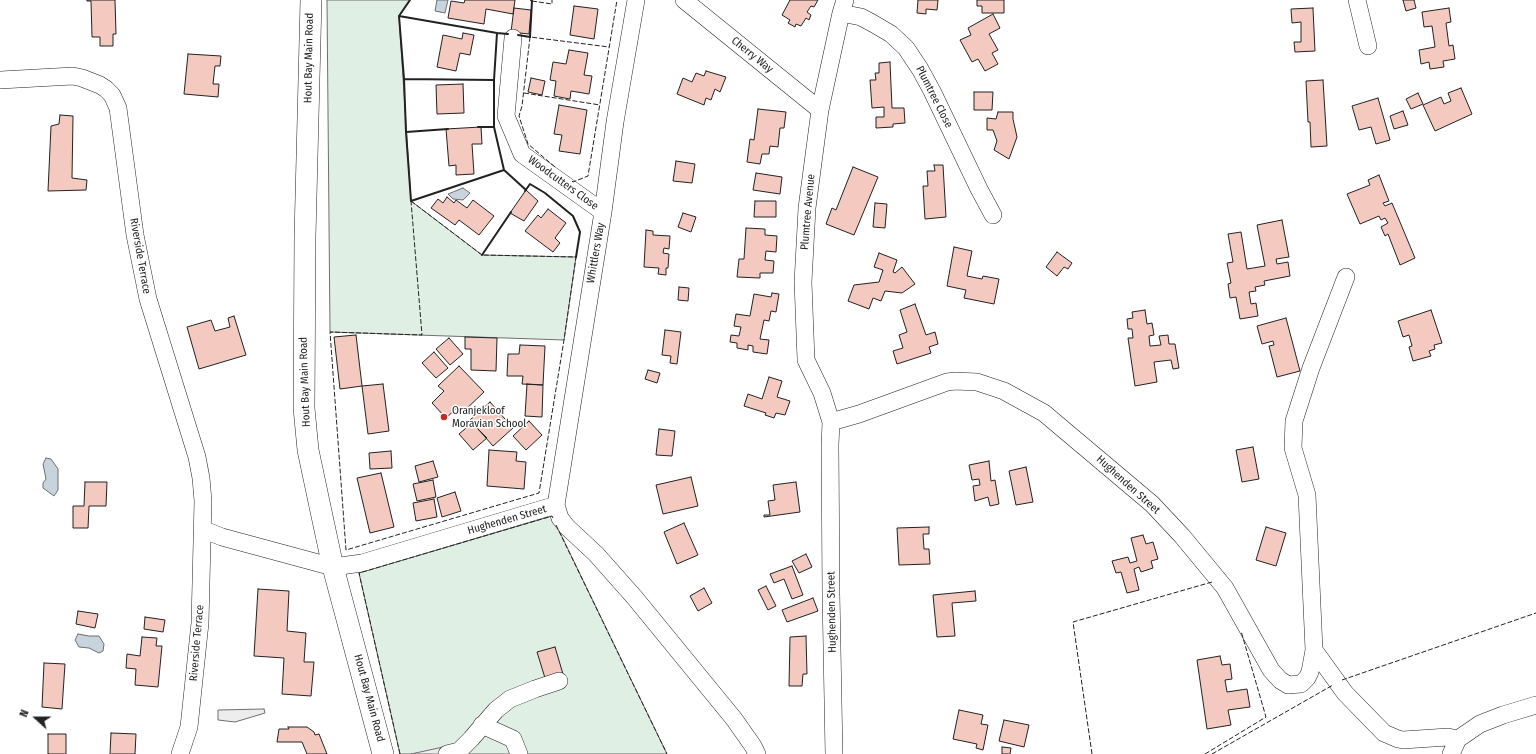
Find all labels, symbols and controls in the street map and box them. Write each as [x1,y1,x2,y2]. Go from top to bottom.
street label: Hout Bay Main Road [302,13,316,103]
street label: Cherry Way [728,34,776,76]
street label: Plumtree Close [913,64,955,130]
street label: Woodcutters Close [525,153,601,213]
street label: Plumtree Avenue [798,173,818,251]
street label: Riverside Terrace [127,217,153,295]
street label: Whittlers Way [584,222,608,284]
street label: Hout Bay Main Road [297,337,313,427]
place label: Oranjekloof Moravian School [452,404,526,430]
marker: Oranjekloof Moravian School [439,412,449,422]
street label: Hughenden Street [1093,453,1163,517]
street label: Hughenden Street [466,502,548,538]
street label: Hughenden Street [825,571,839,653]
street label: Riverside Terrace [187,604,207,682]
street label: Hout Bay Main Road [351,653,387,743]
north arrow [16,698,56,738]
text: N [17,708,32,719]

